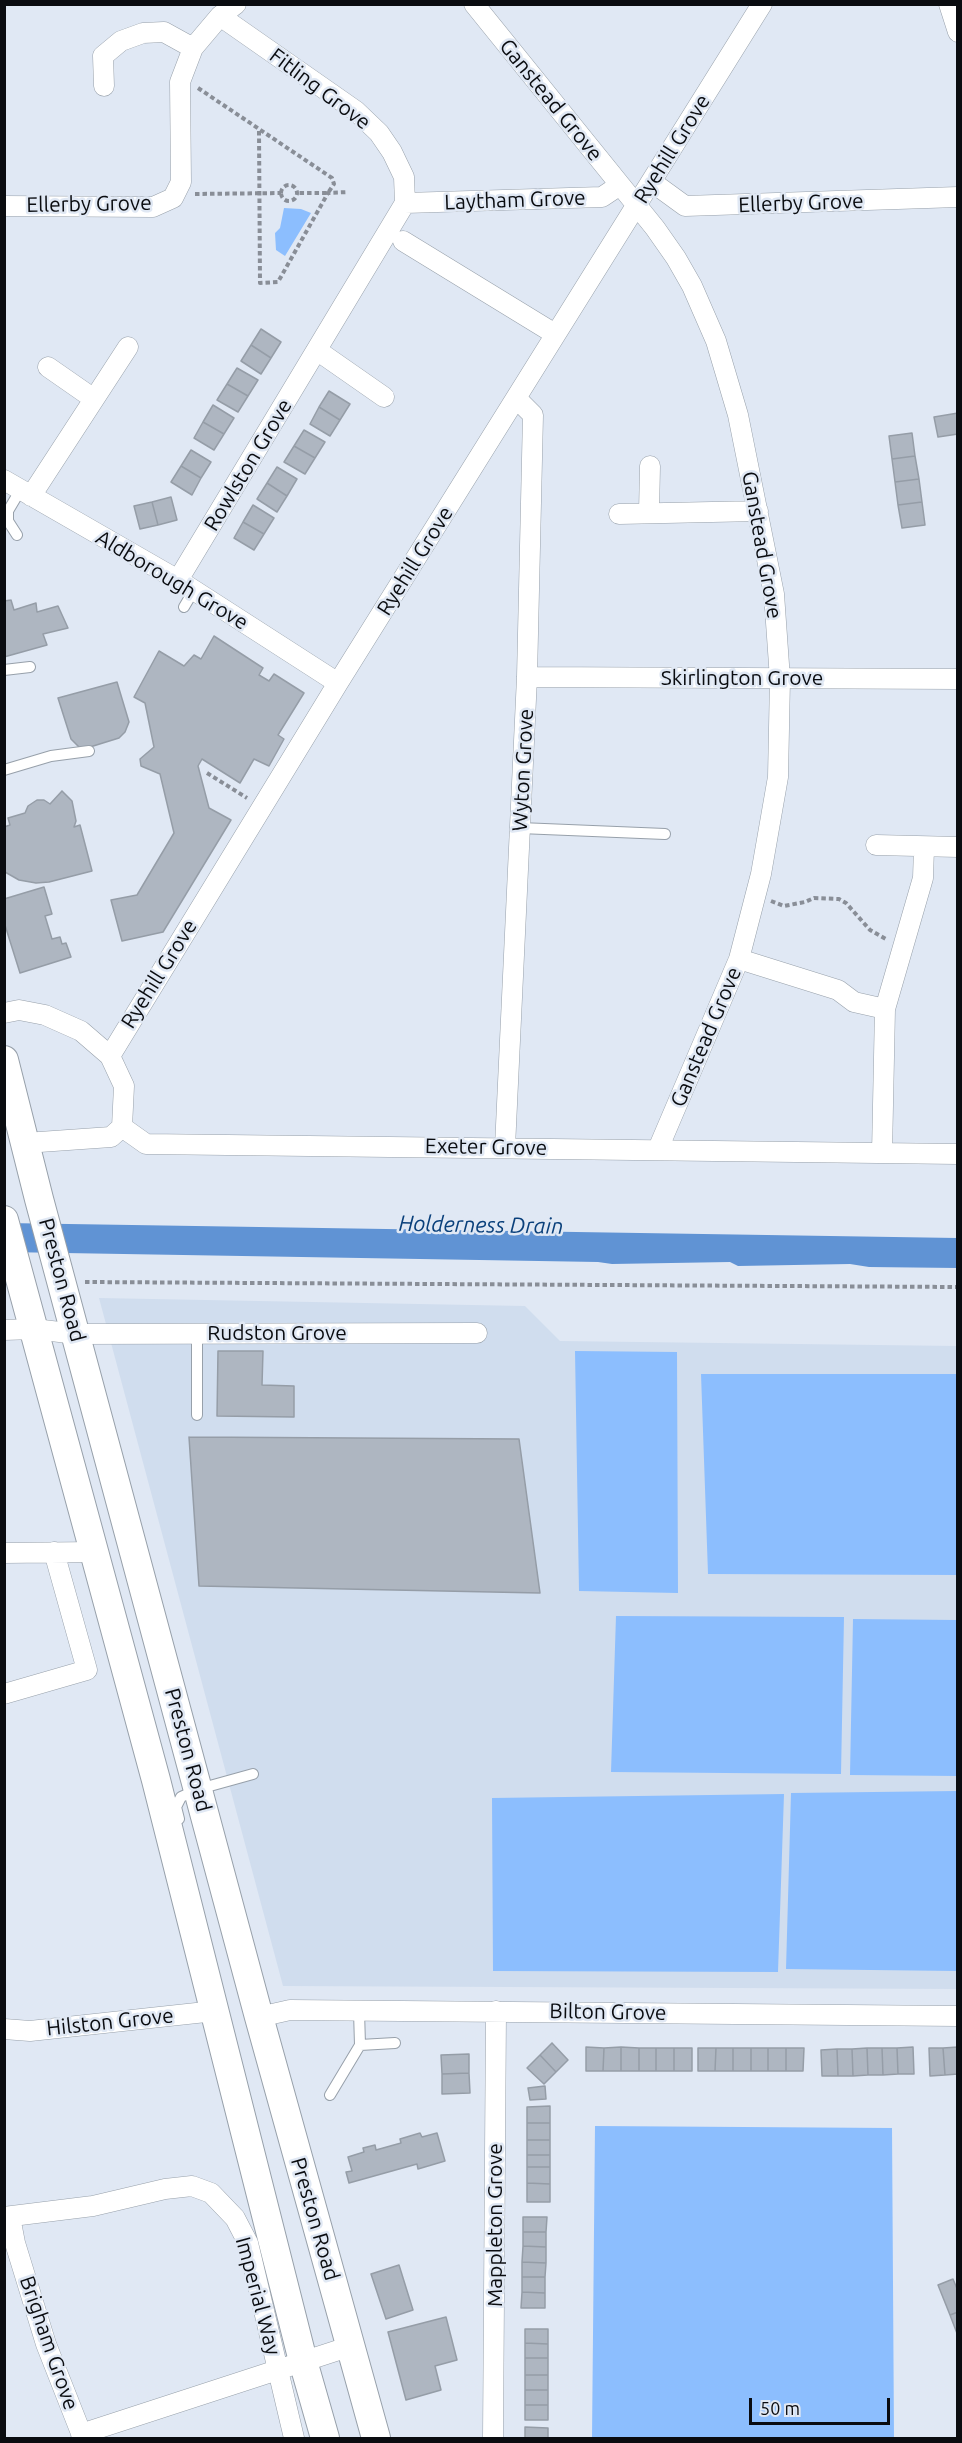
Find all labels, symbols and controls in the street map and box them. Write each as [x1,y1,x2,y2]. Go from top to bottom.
street label: Ganstead Grove [494,34,608,166]
street label: Fitling Grove [265,43,375,135]
street label: Ryehill Grove [629,90,715,208]
street label: Laytham Grove [444,185,586,215]
street label: Ellerby Grove [738,188,864,218]
street label: Ellerby Grove [26,190,152,218]
street label: Rowlston Grove [199,394,297,536]
street label: Ganstead Grove [737,469,787,621]
street label: Ryehill Grove [372,502,458,620]
street label: Aldborough Grove [91,525,253,635]
street label: Skirlington Grove [661,665,823,691]
street label: Wyton Grove [507,708,539,832]
street label: Ryehill Grove [116,915,202,1033]
street label: Ganstead Grove [665,963,747,1111]
street label: Exeter Grove [425,1133,547,1161]
water label: Holderness Drain [398,1210,564,1240]
street label: Preston Road [33,1215,91,1345]
street label: Rudston Grove [207,1320,347,1346]
street label: Preston Road [159,1685,217,1815]
street label: Bilton Grove [549,1998,667,2026]
street label: Hilston Grove [45,2003,175,2041]
street label: Mappleton Grove [482,2143,508,2307]
street label: Preston Road [285,2155,345,2283]
street label: Imperial Way [230,2234,286,2358]
street label: Brigham Grove [14,2273,84,2413]
scale bar [752,2386,893,2424]
text: 50 m [760,2398,800,2418]

